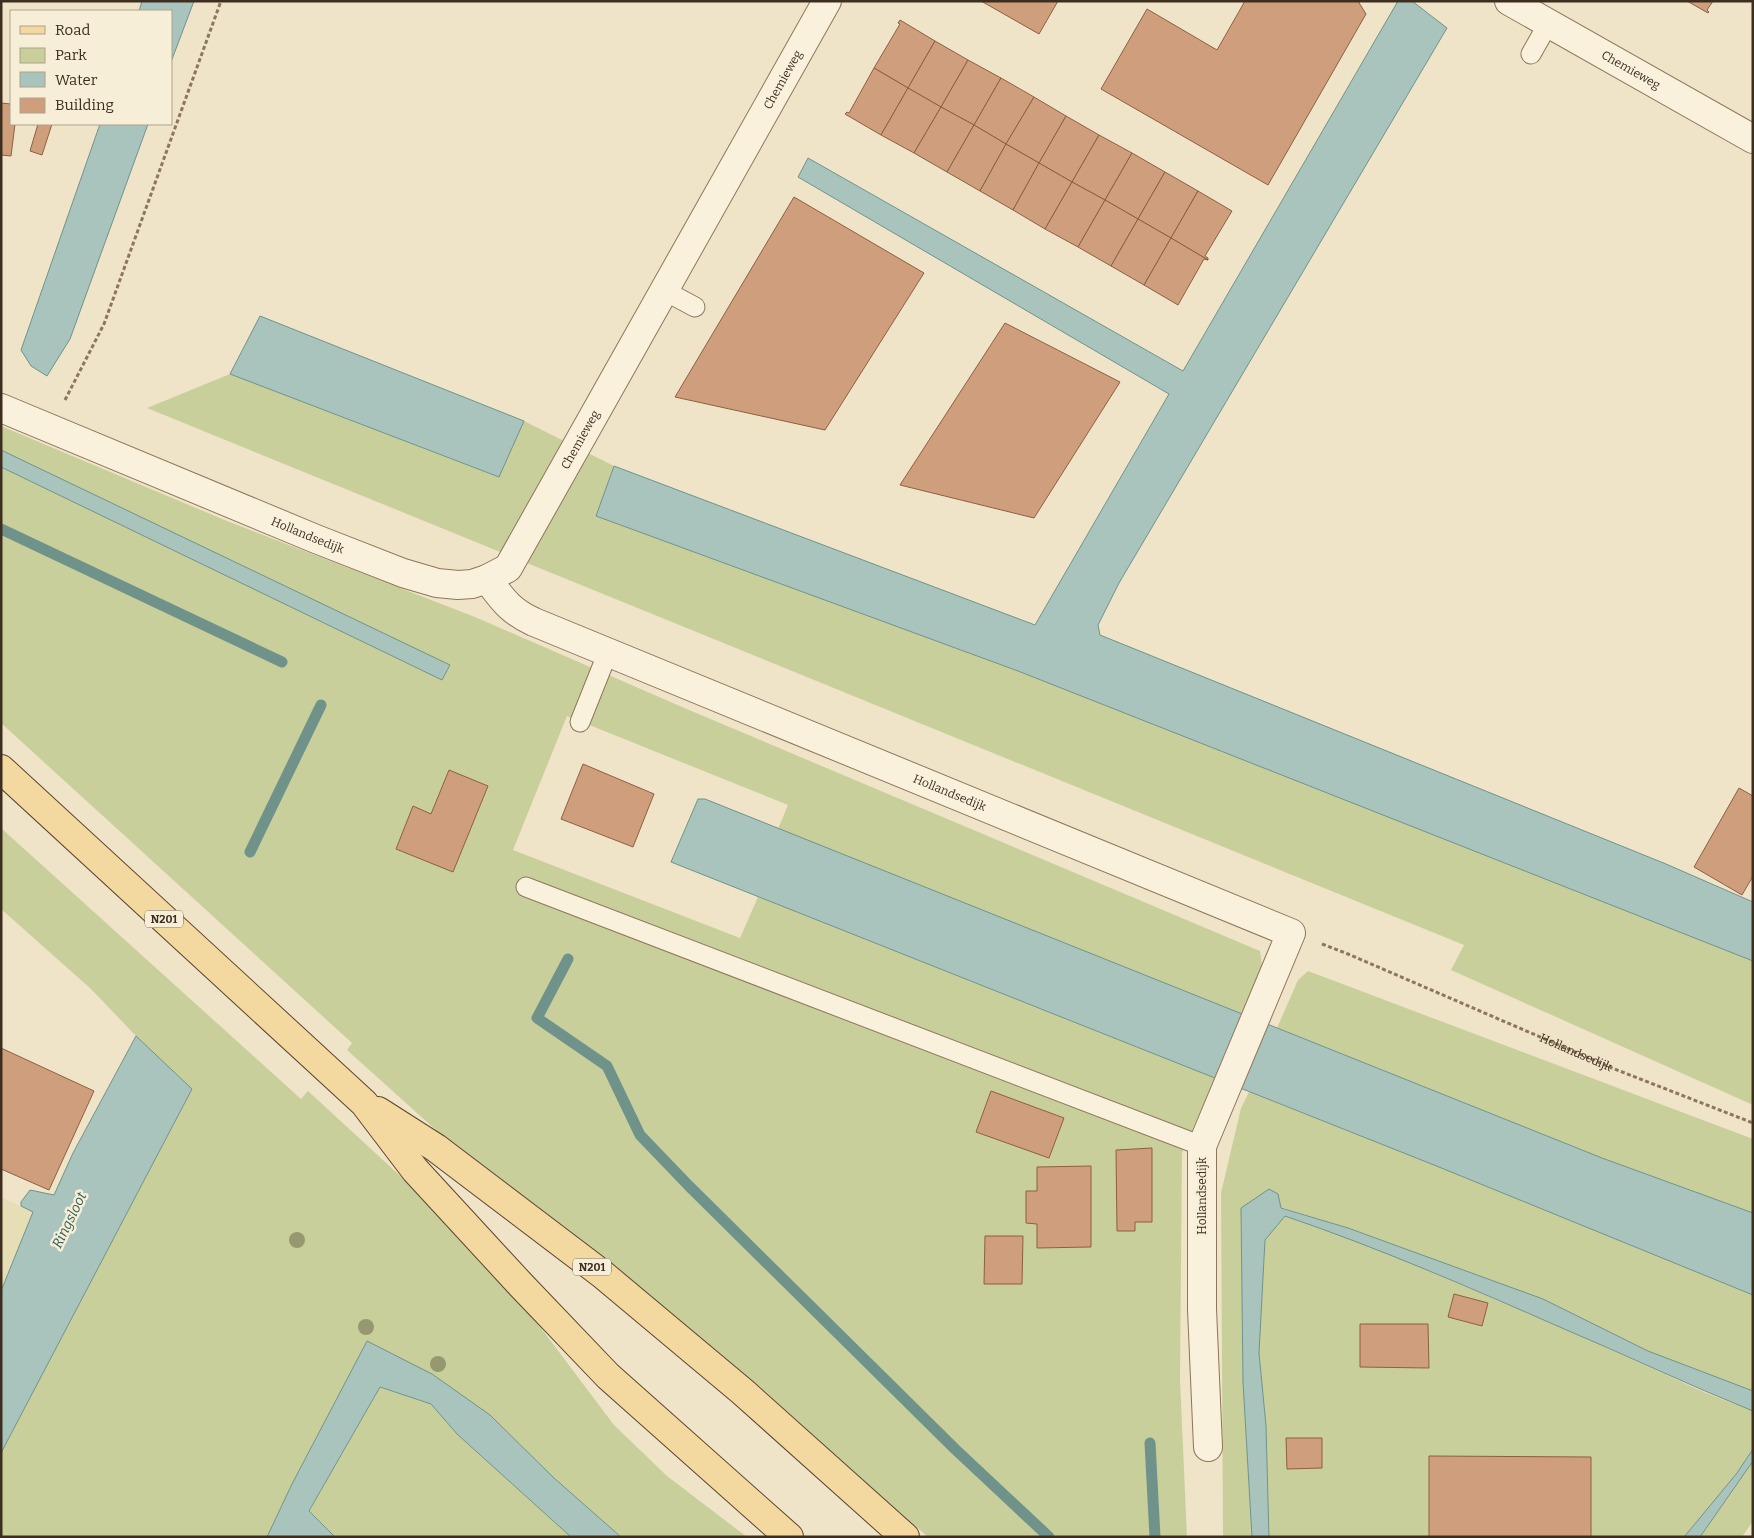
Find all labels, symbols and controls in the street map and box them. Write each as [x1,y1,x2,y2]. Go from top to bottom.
legend [10,10,172,125]
text: Road [55,21,90,39]
text: Park [55,46,87,64]
street label: Chemieweg [761,47,805,112]
street label: Chemieweg [1599,48,1663,92]
text: Water [55,71,98,89]
text: Building [55,96,114,114]
street label: Chemieweg [558,407,603,472]
street label: Hollandsedijk [269,514,346,556]
street label: Hollandsedijk [911,772,988,814]
road number: N201 [145,911,183,928]
street label: Hollandsedijk [1537,1031,1614,1074]
street label: Hollandsedijk [1195,1157,1209,1235]
water label: Ringsloot [49,1188,91,1251]
road number: N201 [573,1258,611,1276]

